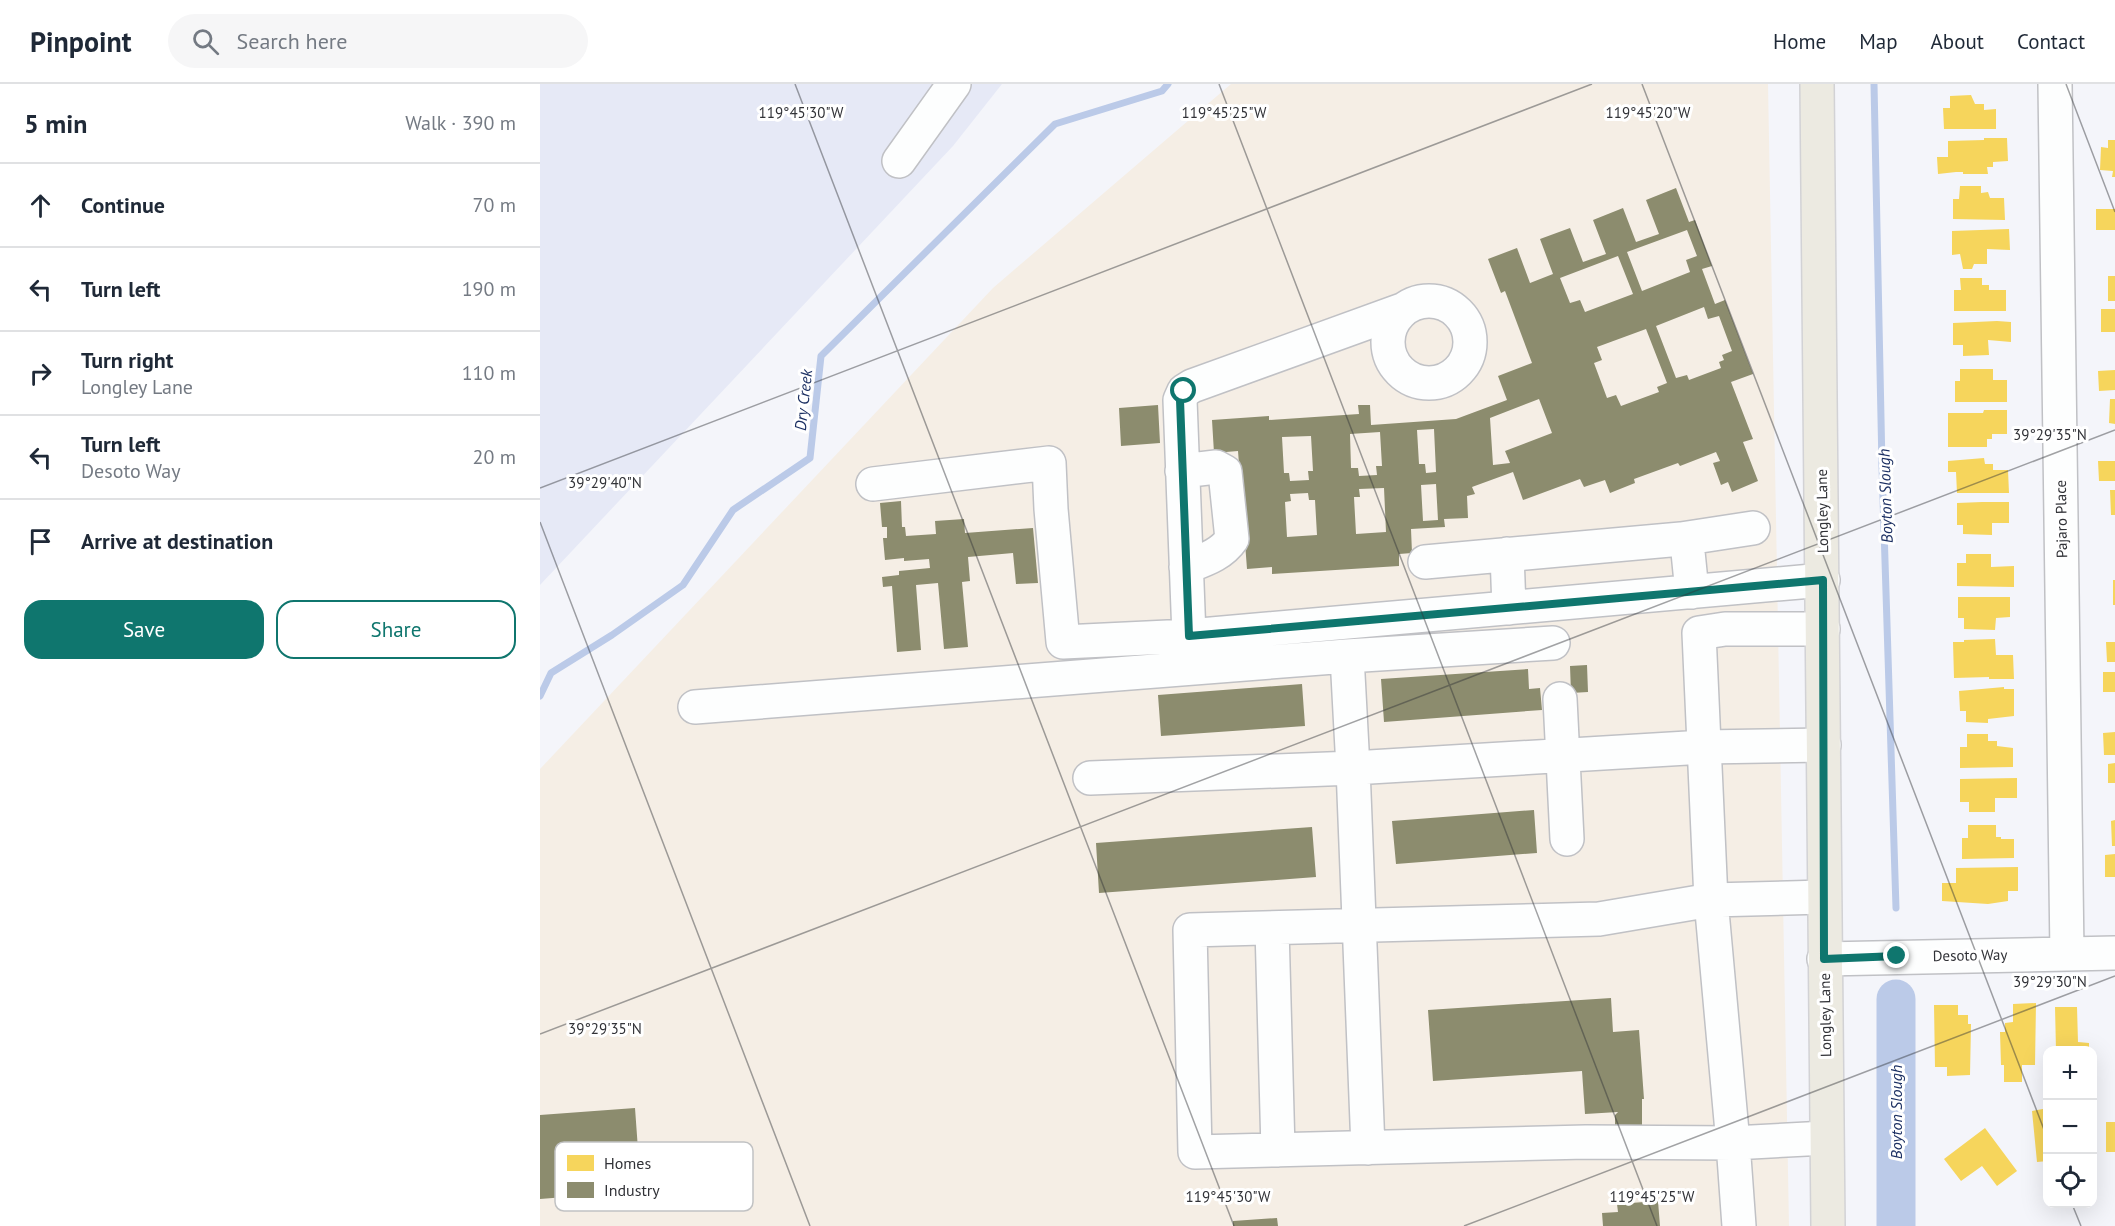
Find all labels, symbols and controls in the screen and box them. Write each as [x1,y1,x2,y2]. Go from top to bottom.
search box [168,14,588,68]
text: Pinpoint [30,23,132,60]
icon: search [189,25,222,58]
text: Search here [237,27,347,55]
text: Home [1773,28,1826,55]
text: Map [1859,28,1898,55]
text: About [1931,28,1984,55]
text: Contact [2017,28,2085,55]
text: 119°45'30"W [759,103,844,122]
text: 119°45'25"W [1182,103,1267,122]
text: 119°45'20"W [1606,103,1691,122]
text: 5 min [24,107,87,140]
text: Walk · 390 m [405,110,516,136]
icon: ahead [24,189,57,222]
text: Continue [81,191,165,219]
text: 70 m [473,192,516,218]
icon: left [24,273,57,306]
text: Turn left [81,275,161,303]
text: 190 m [462,276,516,302]
text: Turn right [81,346,173,374]
icon: right [24,357,57,390]
text: 110 m [462,360,516,386]
water label: Dry Creek [790,368,816,432]
text: Longley Lane [81,374,193,400]
route start [1170,377,1196,403]
text: 39°29'35"N [2013,425,2087,444]
text: Turn left [81,430,161,458]
icon: left [24,441,57,474]
text: 20 m [473,444,516,470]
water label: Boyton Slough [1873,449,1897,543]
text: Desoto Way [81,458,181,484]
street label: Longley Lane [1812,469,1832,553]
text: 39°29'40"N [568,473,642,492]
street label: Pajaro Place [2051,480,2071,558]
icon: arrive [24,525,57,558]
text: Arrive at destination [81,527,273,555]
button: Save [24,600,264,659]
button: Share [276,600,516,659]
route end [1883,942,1909,968]
street label: Desoto Way [1932,945,2008,965]
text: 39°29'30"N [2013,972,2087,991]
street label: Longley Lane [1815,973,1835,1057]
text: 39°29'35"N [568,1019,642,1038]
map controls [2043,1046,2097,1208]
button: + [2043,1046,2097,1100]
water label: Boyton Slough [1886,1065,1906,1159]
button: − [2043,1100,2097,1154]
legend [555,1142,753,1211]
text: Homes [604,1153,651,1173]
button: locate [2043,1154,2097,1208]
text: Industry [604,1180,660,1200]
text: 119°45'30"W [1186,1187,1271,1206]
text: 119°45'25"W [1610,1187,1695,1206]

